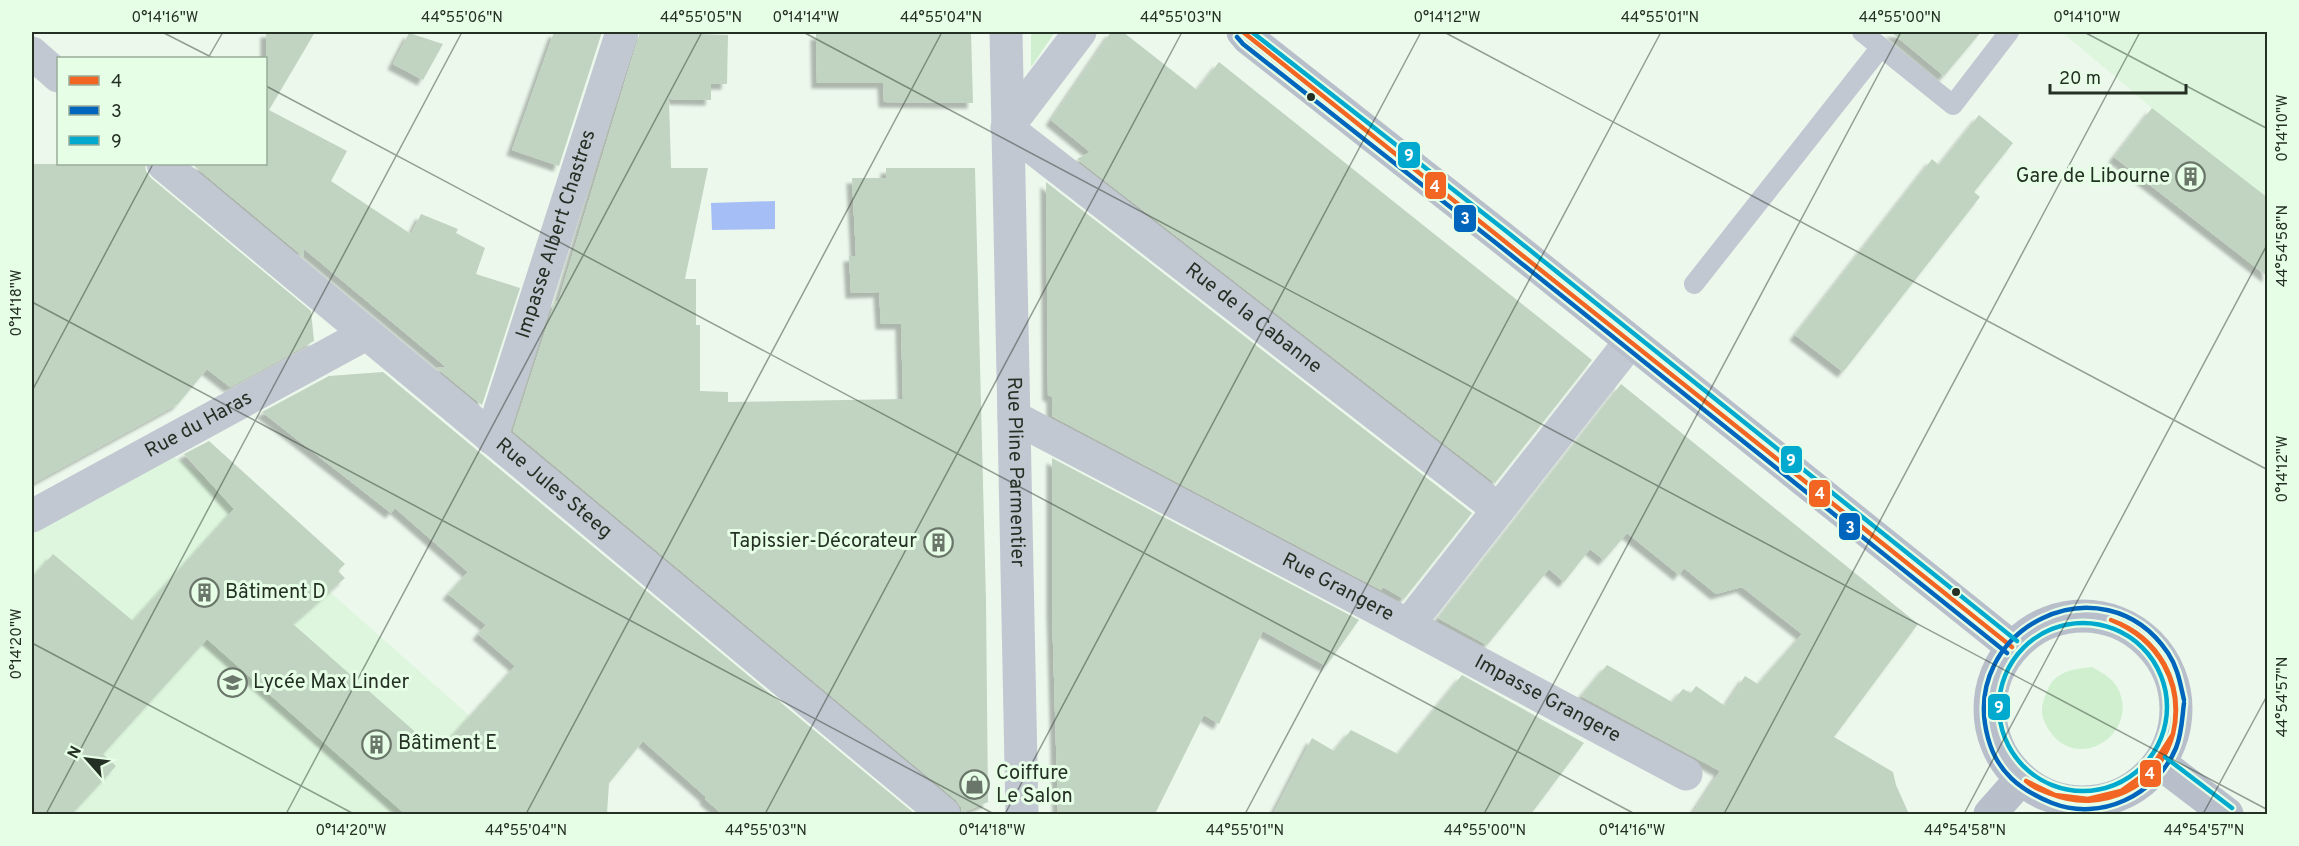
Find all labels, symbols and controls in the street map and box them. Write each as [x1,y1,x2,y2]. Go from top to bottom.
text: 0°14'16"W [132,9,198,28]
text: 44°55'06"N [421,9,503,28]
text: 44°55'05"N [660,9,742,28]
text: 0°14'14"W [773,9,839,28]
text: 44°55'04"N [900,9,982,28]
text: 44°55'03"N [1140,9,1222,28]
text: 0°14'12"W [1413,9,1481,28]
text: 44°55'01"N [1621,9,1699,28]
text: 44°55'00"N [1859,9,1941,28]
text: 0°14'10"W [2053,9,2121,28]
legend [57,57,267,165]
scale bar [2050,57,2186,95]
text: 20 m [2059,68,2101,91]
text: 4 [111,71,122,94]
unlabelled marker [1305,91,1317,103]
text: 0°14'10"W [2274,94,2293,162]
text: 3 [111,101,122,124]
street label: Impasse Albert Chastres [511,127,603,342]
text: 9 [111,131,122,154]
line badge: 9 [1397,141,1421,169]
text: 9 [1404,147,1414,167]
building icon: Gare de Libourne [2175,161,2207,193]
place label: Gare de Libourne [2016,164,2170,190]
line badge: 4 [1424,171,1447,200]
text: 4 [1430,178,1440,198]
line badge: 3 [1453,204,1477,233]
text: 44°54'58"N [2274,205,2293,287]
text: 3 [1460,210,1470,230]
street label: Rue de la Cabanne [1179,258,1327,380]
text: 0°14'18"W [8,270,27,337]
street label: Rue Pline Parmentier [1000,376,1030,568]
street label: Rue du Haras [141,385,257,465]
street label: Rue Jules Steeg [490,433,617,545]
text: 0°14'12"W [2274,435,2293,503]
line badge: 9 [1780,445,1803,474]
text: 9 [1786,452,1796,472]
line badge: 4 [1808,479,1831,508]
text: 4 [1815,485,1825,505]
line badge: 3 [1838,512,1861,541]
text: 3 [1845,519,1855,539]
building icon: Tapissier-Décorateur [922,526,954,558]
place label: Tapissier-Décorateur [729,529,917,555]
street label: Rue Grangere [1277,548,1398,628]
building icon: Bâtiment D [188,577,220,609]
place label: Bâtiment D [225,580,326,606]
unlabelled marker [1950,586,1962,598]
text: 0°14'20"W [8,608,27,680]
street label: Impasse Grangere [1469,650,1625,750]
text: 44°54'57"N [2274,657,2293,737]
school or university icon: Lycée Max Linder [216,667,248,699]
place label: Lycée Max Linder [253,670,410,696]
line badge: 9 [1987,693,2011,721]
text: 9 [1994,699,2004,719]
building icon: Bâtiment E [361,728,393,760]
north arrow [57,729,117,789]
place label: Bâtiment E [398,731,497,757]
text: N [64,743,87,763]
line badge: 4 [2139,759,2162,788]
place label: Coiffure Le Salon [996,761,1073,810]
text: 4 [2145,765,2155,785]
shop icon: Coiffure Le Salon [959,769,991,801]
text: 0°14'20"W [315,822,387,841]
text: 44°55'04"N [485,822,567,841]
text: 44°55'03"N [725,822,807,841]
text: 0°14'18"W [959,822,1026,841]
text: 44°55'01"N [1206,822,1284,841]
text: 44°55'00"N [1444,822,1526,841]
text: 0°14'16"W [1599,822,1665,841]
text: 44°54'58"N [1924,822,2006,841]
text: 44°54'57"N [2164,822,2244,841]

